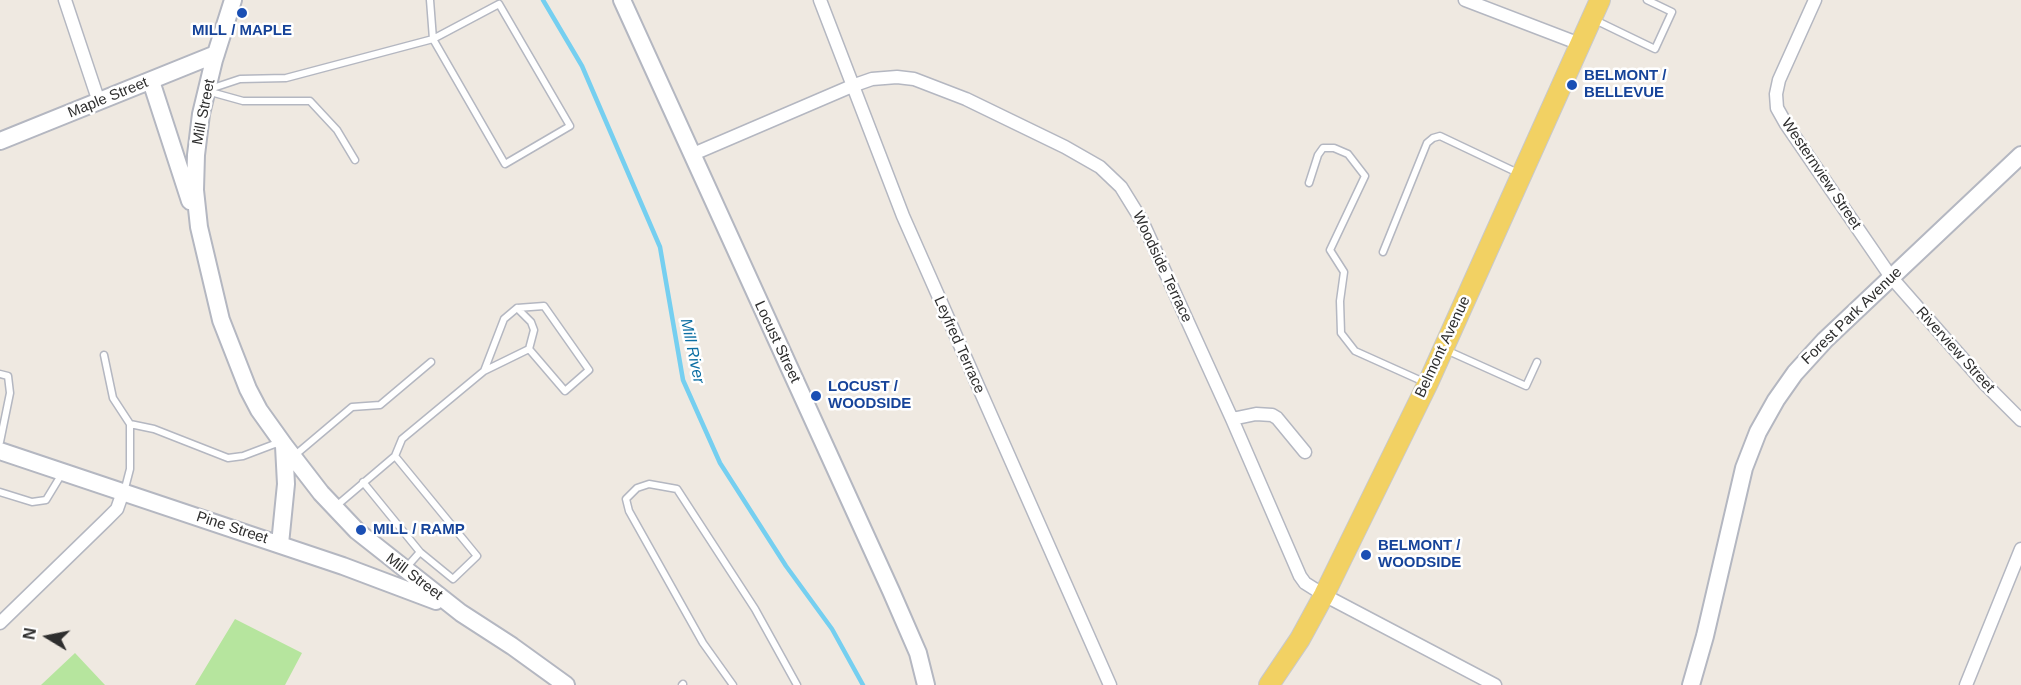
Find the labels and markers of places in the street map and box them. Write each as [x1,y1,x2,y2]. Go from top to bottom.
marker: MILL / MAPLE [235,6,249,20]
place label: MILL / MAPLE [192,22,292,40]
place label: BELMONT / BELLEVUE [1584,67,1666,102]
marker: BELMONT / BELLEVUE [1565,78,1579,92]
place label: LOCUST / WOODSIDE [828,378,911,413]
marker: LOCUST / WOODSIDE [809,389,823,403]
place label: MILL / RAMP [373,521,465,539]
marker: MILL / RAMP [354,523,368,537]
place label: BELMONT / WOODSIDE [1378,537,1461,572]
marker: BELMONT / WOODSIDE [1359,548,1373,562]

